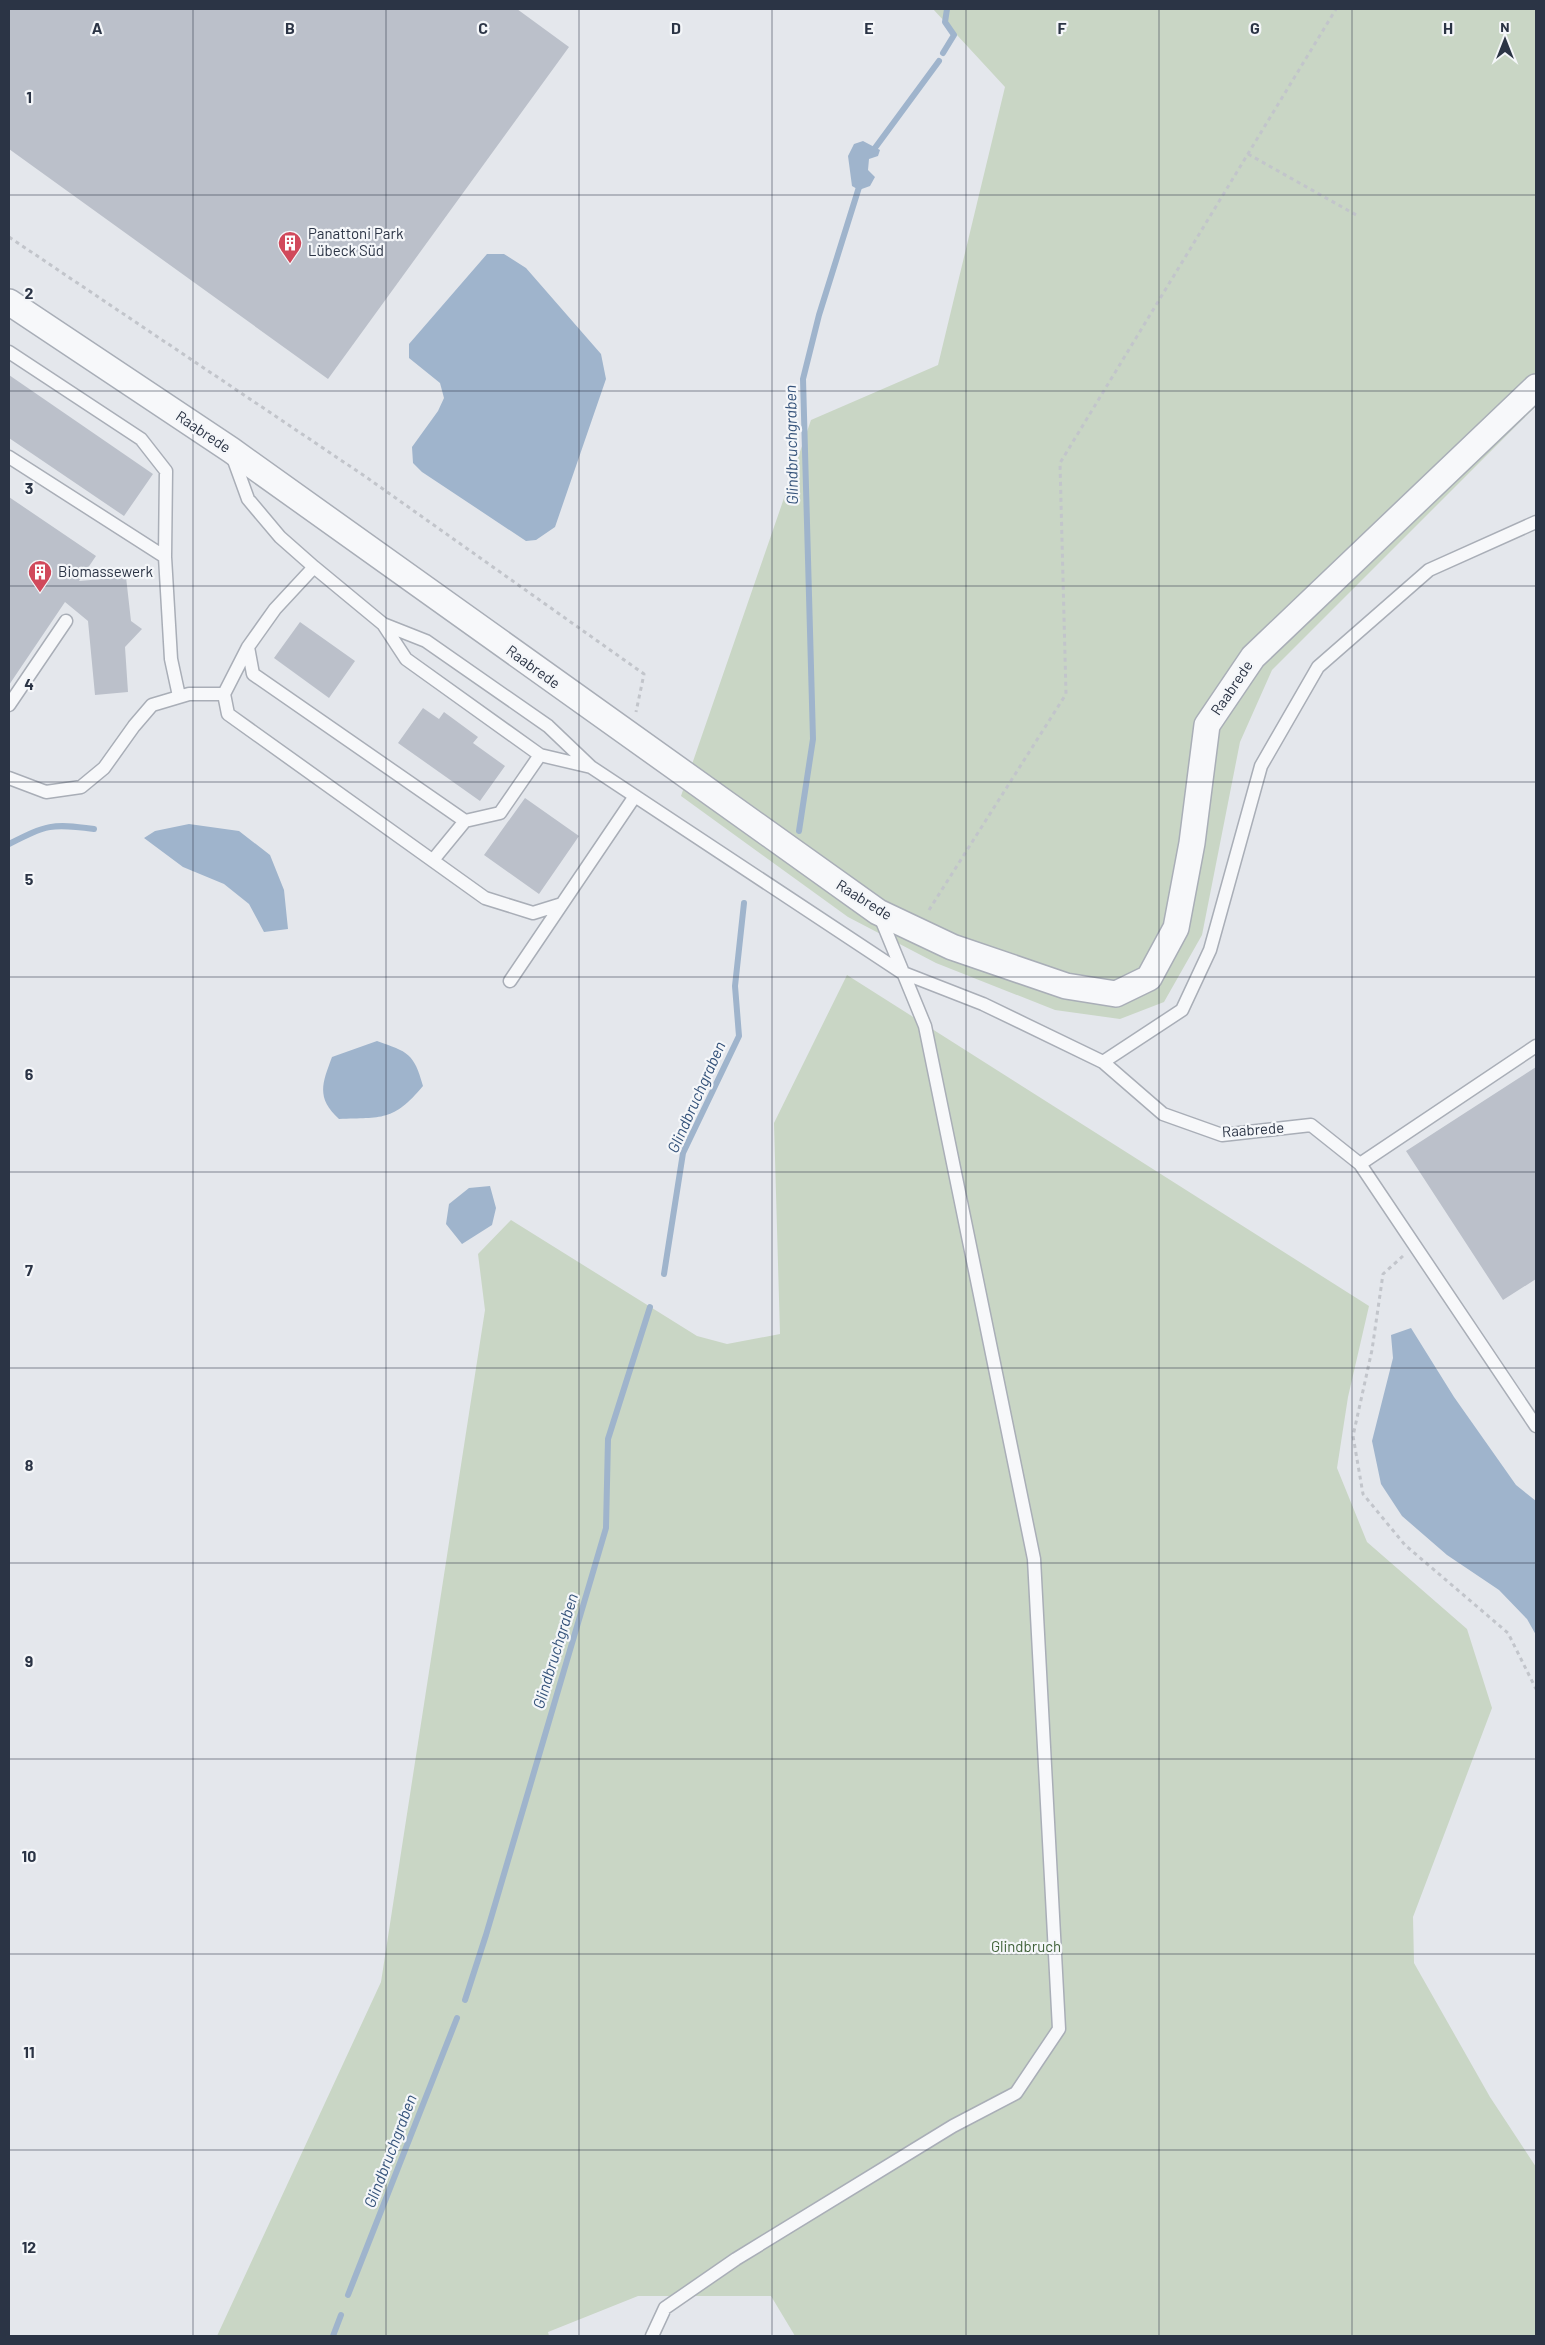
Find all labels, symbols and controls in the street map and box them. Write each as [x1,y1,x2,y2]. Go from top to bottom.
north arrow [1480,15,1530,65]
text: A [92,18,103,37]
text: B [285,18,295,37]
text: C [478,18,488,37]
text: D [671,18,681,37]
text: E [864,18,874,37]
text: F [1058,18,1067,37]
text: G [1250,18,1260,37]
text: H [1443,18,1453,37]
text: N [1500,18,1510,35]
text: 1 [26,87,32,106]
place label: Panattoni Park Lübeck Süd [308,224,404,259]
building icon: Panattoni Park Lübeck Süd [277,230,303,264]
text: 2 [25,283,34,302]
water label: Glindbruchgraben [780,385,801,505]
street label: Raabrede [173,406,234,456]
text: 3 [25,478,33,497]
building icon: Biomassewerk [27,559,53,593]
place label: Biomassewerk [58,562,153,580]
street label: Raabrede [503,641,564,692]
street label: Raabrede [1206,657,1256,718]
text: 4 [24,674,34,693]
text: 5 [25,869,34,888]
street label: Raabrede [833,875,896,923]
water label: Glindbruchgraben [662,1038,729,1155]
text: 6 [25,1064,34,1083]
street label: Raabrede [1221,1118,1285,1140]
text: 7 [25,1260,33,1279]
text: 8 [25,1455,34,1474]
water label: Glindbruchgraben [528,1591,581,1711]
text: 9 [25,1651,33,1670]
text: 10 [22,1846,36,1865]
park label: Glindbruch [991,1937,1061,1955]
text: 11 [23,2042,35,2061]
water label: Glindbruchgraben [359,2091,420,2210]
text: 12 [22,2237,36,2256]

